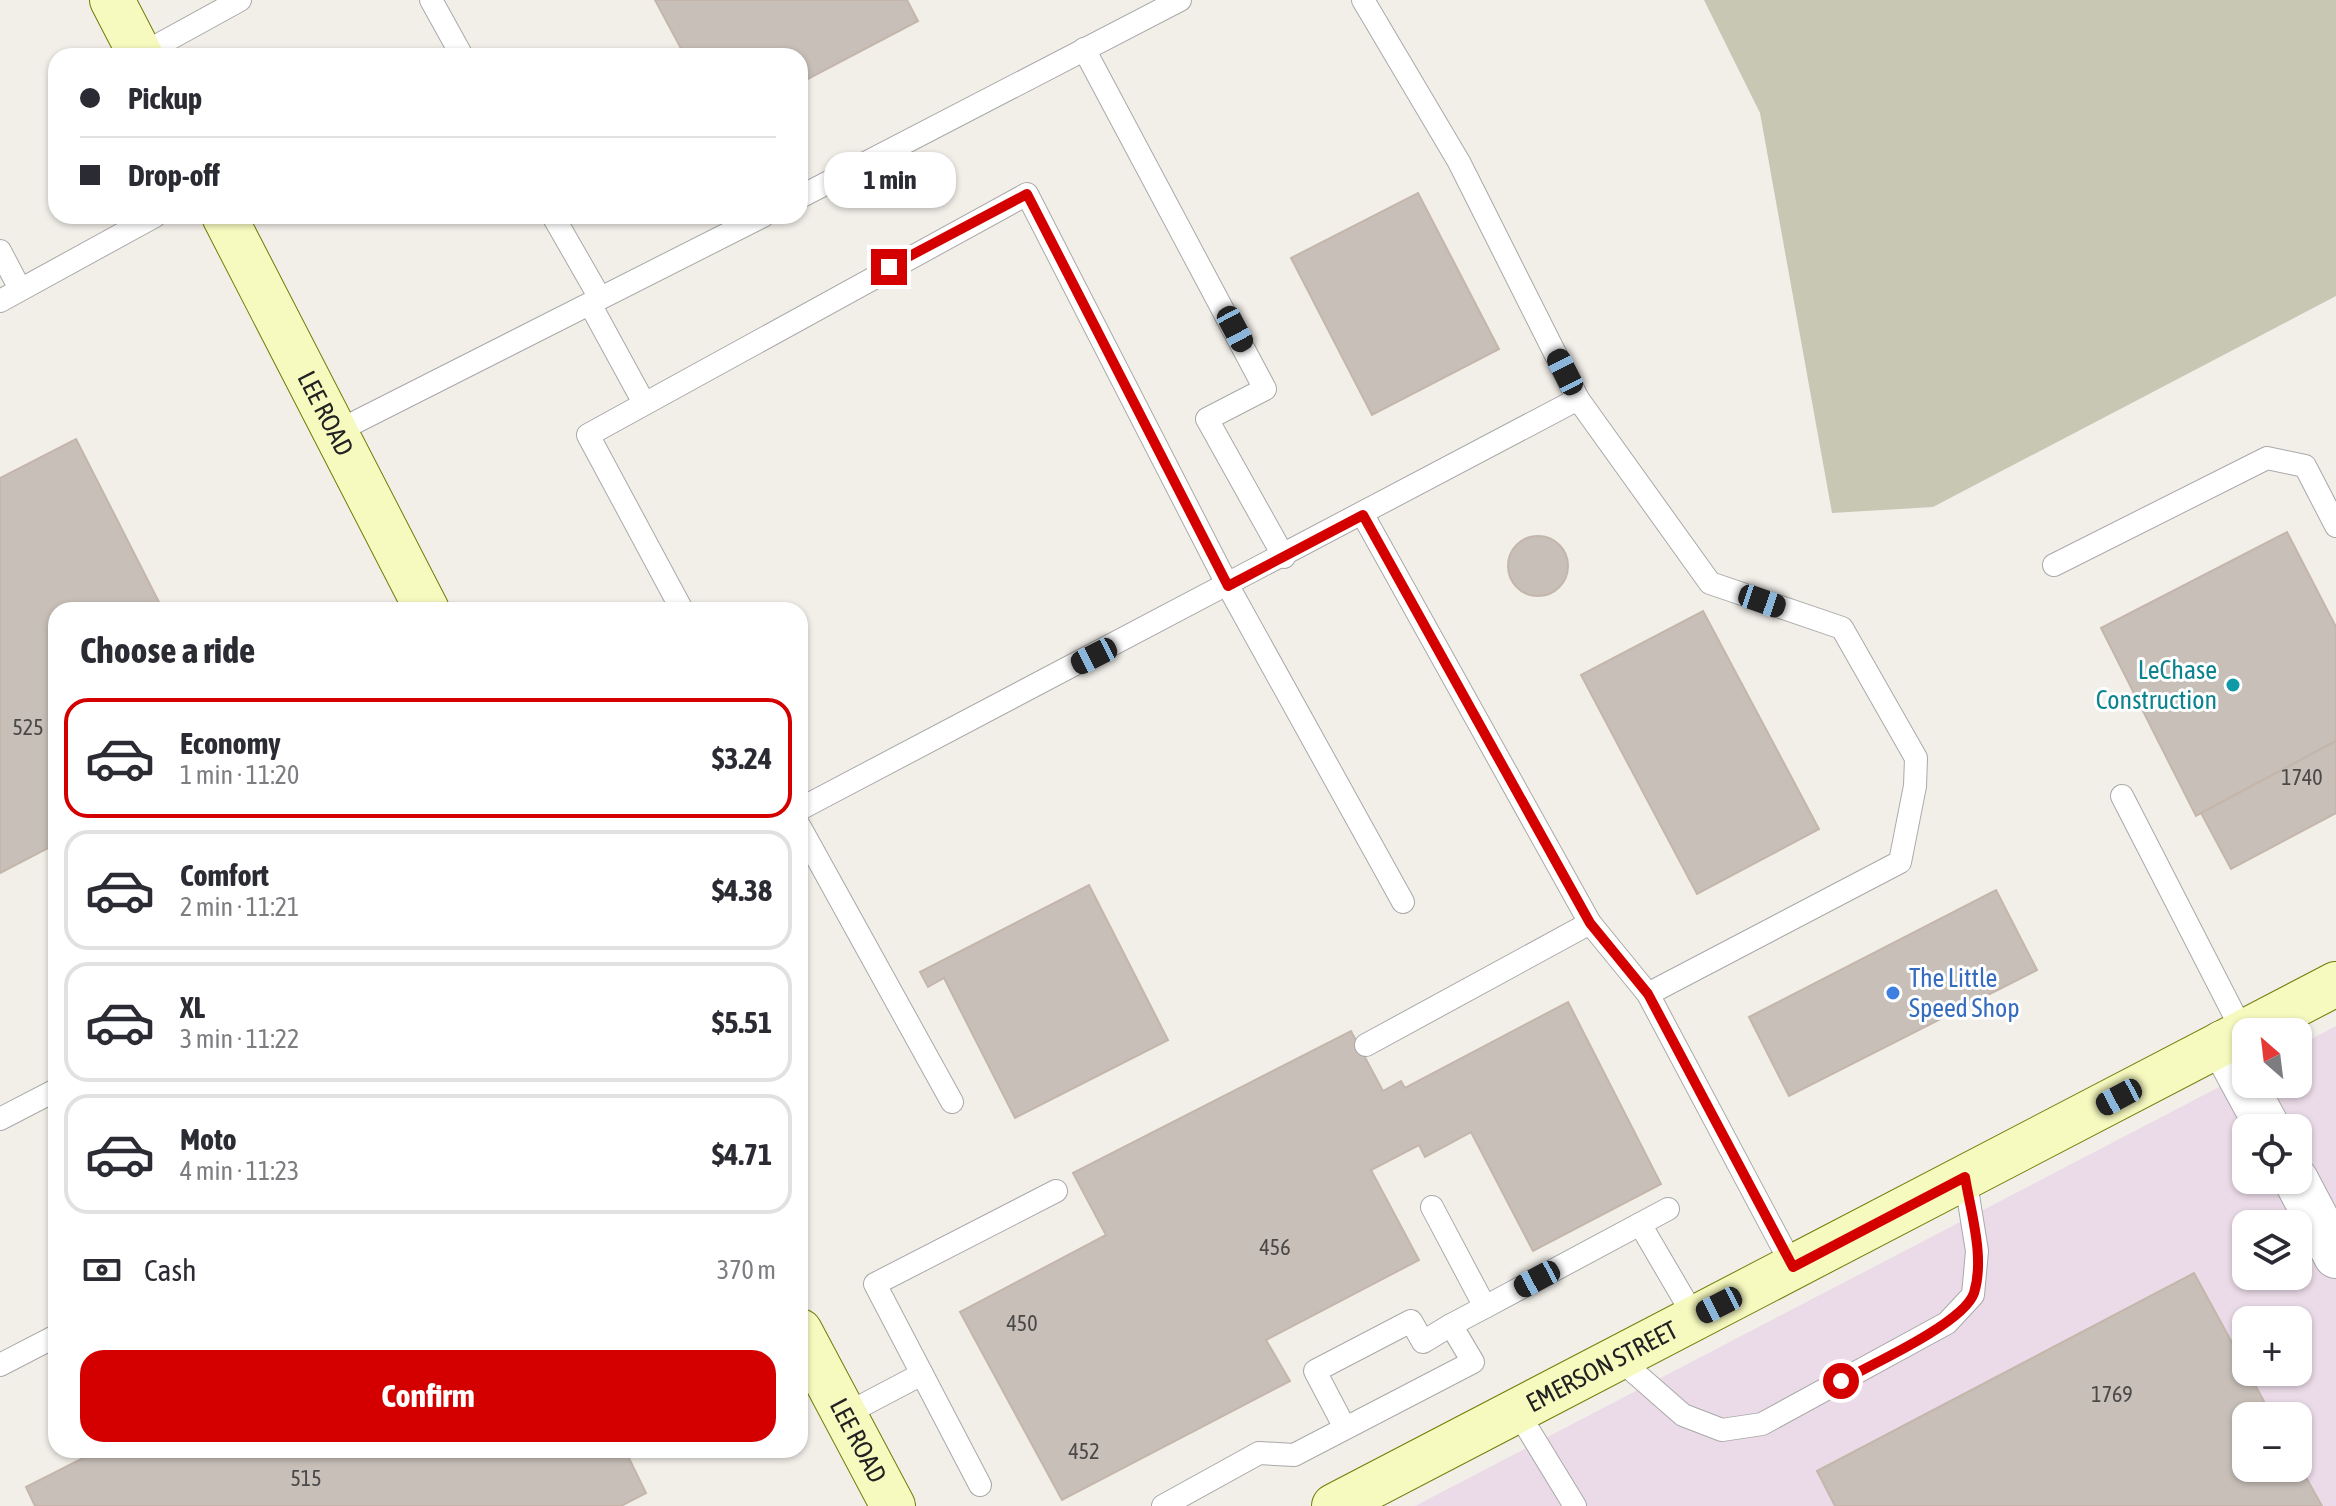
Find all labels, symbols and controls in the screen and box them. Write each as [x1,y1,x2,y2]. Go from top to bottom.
text: Pickup [128,81,202,115]
callout: 1 min [823,151,955,207]
text: Drop-off [128,158,220,192]
text: 1 min [863,165,917,195]
route end [871,249,907,285]
car [1213,302,1257,356]
car [1543,345,1587,399]
street label: LEE ROAD [291,366,360,461]
car [1735,582,1789,620]
text: Choose a ride [80,629,255,671]
car [1067,634,1121,678]
place label: LeChase Construction [2096,655,2217,715]
marker: LeChase Construction [2224,676,2242,694]
house number: 525 [12,714,44,740]
icon: car [84,722,156,794]
text: Economy [180,726,281,760]
text: $3.24 [712,741,772,775]
text: 1 min · 11:20 [180,760,299,790]
house number: 1740 [2281,764,2323,790]
icon: car [84,854,156,926]
text: Comfort [180,858,269,892]
text: $4.38 [712,873,772,907]
text: 2 min · 11:21 [180,892,299,922]
place label: The Little Speed Shop [1909,963,2020,1023]
marker: The Little Speed Shop [1884,984,1902,1002]
icon: car [84,986,156,1058]
text: XL [180,990,205,1024]
text: $5.51 [712,1005,772,1039]
north arrow [2232,1018,2312,1098]
map controls [2232,1018,2312,1482]
text: 3 min · 11:22 [180,1024,299,1054]
car [2092,1075,2146,1119]
button: locate [2232,1114,2312,1194]
icon: car [84,1118,156,1190]
text: Moto [180,1122,237,1156]
text: $4.71 [712,1137,772,1171]
text: 4 min · 11:23 [180,1156,299,1186]
button: layers [2232,1210,2312,1290]
house number: 456 [1259,1234,1291,1260]
icon: cash [80,1248,124,1292]
text: Cash [144,1253,197,1287]
text: 370 m [717,1255,776,1285]
car [1510,1257,1564,1301]
car [1692,1283,1746,1327]
button: + [2232,1306,2312,1386]
house number: 450 [1006,1310,1038,1336]
street label: EMERSON STREET [1521,1314,1683,1418]
button: Confirm [80,1350,776,1442]
route start [1823,1363,1859,1399]
house number: 1769 [2091,1381,2133,1407]
street label: LEE ROAD [824,1393,893,1488]
button: − [2232,1402,2312,1482]
house number: 452 [1068,1438,1100,1464]
house number: 515 [290,1465,322,1491]

